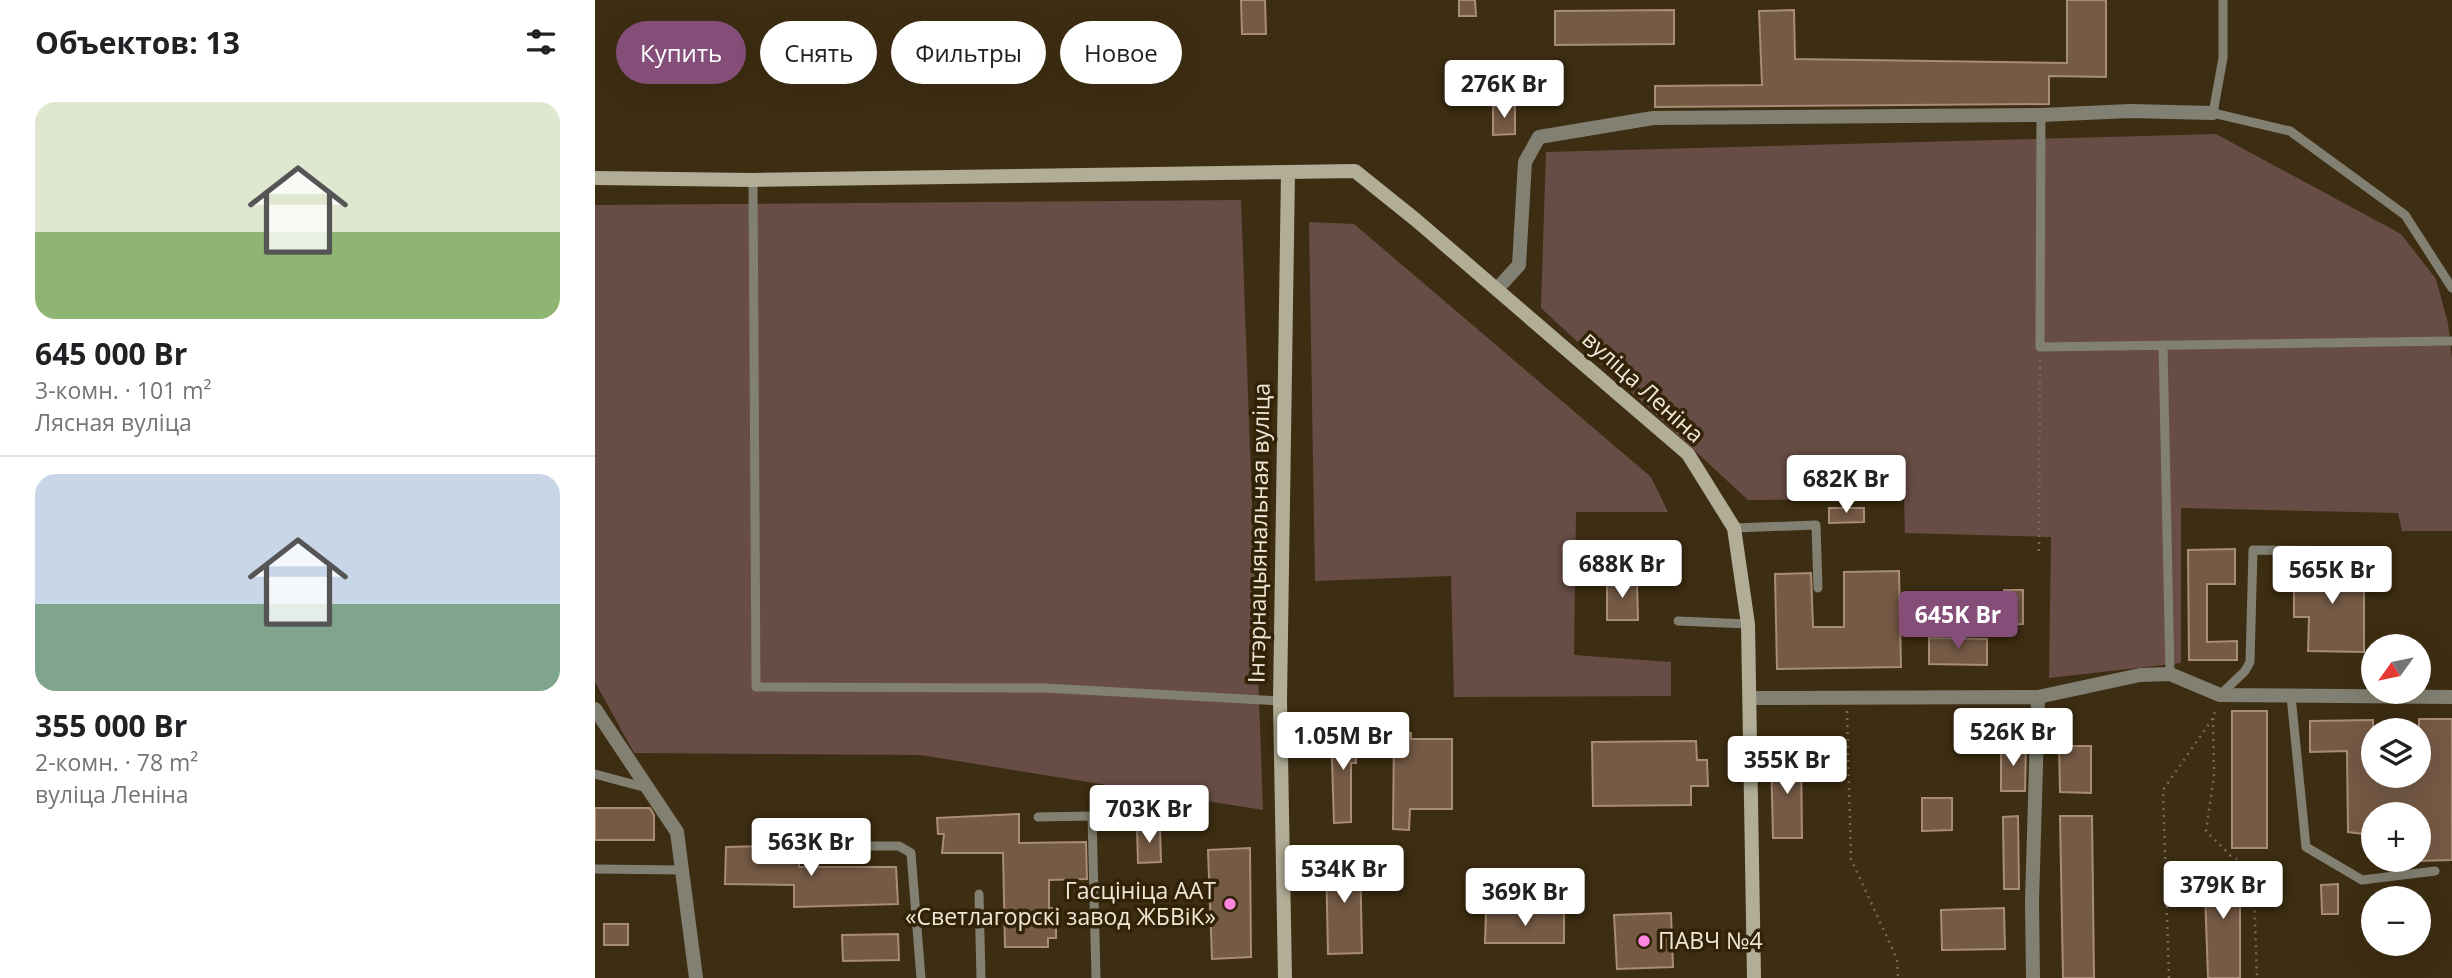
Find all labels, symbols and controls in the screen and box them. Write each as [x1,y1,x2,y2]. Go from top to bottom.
chip: Купить [616,21,746,84]
chip: Снять [760,21,877,84]
chip: Фильтры [891,21,1046,84]
chip: Новое [1060,21,1182,84]
text: Объектов: 13 [35,22,240,63]
icon: filters [522,23,560,61]
pin: 276K Br [1439,60,1569,120]
text: 276K Br [1461,67,1547,99]
icon: home [235,147,361,273]
street label: вуліца Леніна [1576,323,1711,450]
text: 645 000 Br [35,333,187,374]
text: 3-комн. · 101 m² [35,374,211,406]
street label: Інтэрнацыянальная вуліца [1239,383,1277,683]
text: Лясная вуліца [35,406,192,438]
pin: 682K Br [1781,456,1911,515]
text: 682K Br [1803,462,1889,494]
icon: home [235,519,361,645]
pin: 688K Br [1557,540,1687,600]
pin: 565K Br [2267,546,2397,606]
text: 688K Br [1579,547,1665,579]
text: 565K Br [2289,553,2375,585]
pin: 645K Br [1893,592,2023,651]
text: 645K Br [1915,598,2001,630]
north arrow [2361,634,2431,704]
map controls [2361,634,2431,956]
text: 355 000 Br [35,705,187,746]
pin: 526K Br [1948,708,2078,768]
pin: 1.05M Br [1271,712,1415,772]
text: 526K Br [1970,715,2056,747]
button: layers [2361,718,2431,788]
text: 1.05M Br [1293,719,1393,751]
pin: 355K Br [1722,736,1852,796]
text: 355K Br [1744,743,1830,775]
text: 2-комн. · 78 m² [35,746,198,778]
text: вуліца Леніна [35,778,189,810]
pin: 703K Br [1084,786,1214,845]
text: 703K Br [1106,792,1192,824]
button: + [2361,802,2431,872]
pin: 563K Br [746,818,876,878]
text: 563K Br [768,825,854,857]
pin: 534K Br [1279,846,1409,905]
text: 534K Br [1301,852,1387,884]
pin: 379K Br [2158,862,2288,921]
text: 379K Br [2180,868,2266,900]
pin: 369K Br [1460,869,1590,928]
place label: Гасцініца ААТ «Светлагорскі завод ЖБВіК» [905,874,1216,932]
text: 369K Br [1482,875,1568,907]
button: − [2361,886,2431,956]
marker: Гасцініца ААТ «Светлагорскі завод ЖБВіК» [1222,896,1238,912]
place label: ПАВЧ №4 [1658,924,1763,956]
marker: ПАВЧ №4 [1636,933,1652,949]

